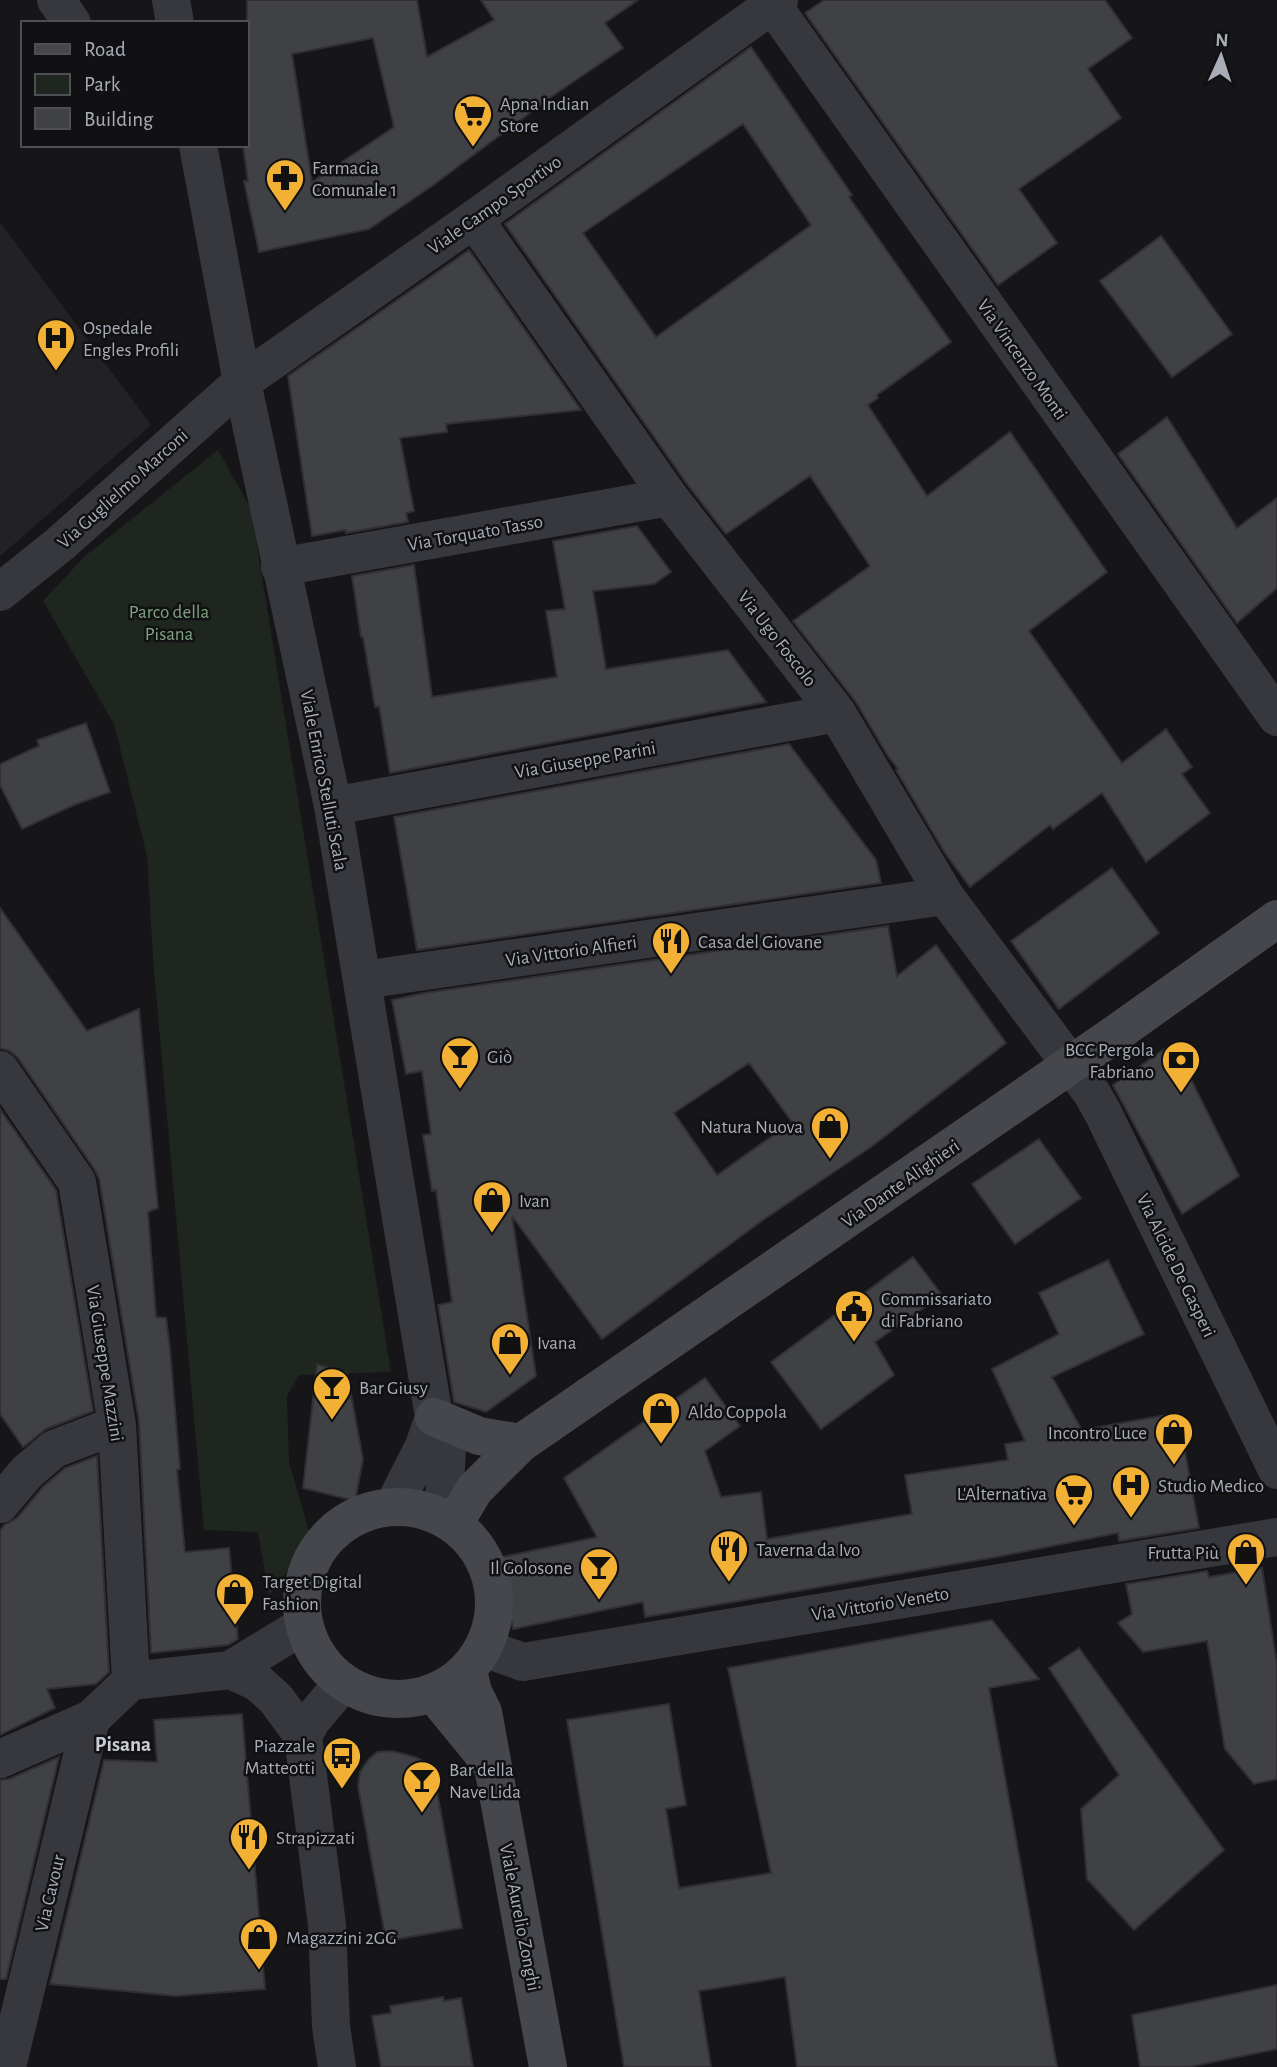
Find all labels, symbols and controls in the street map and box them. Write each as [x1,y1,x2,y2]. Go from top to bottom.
legend [21,21,248,147]
north arrow [1186,21,1256,91]
text: N [1215,31,1229,50]
text: Road [84,39,126,60]
text: Park [84,74,121,95]
supermarket icon: Apna Indian Store [452,93,494,148]
place label: Apna Indian Store [500,95,589,136]
text: Building [84,109,154,130]
street label: Viale Campo Sportivo [425,152,565,258]
pharmacy icon: Farmacia Comunale 1 [264,157,306,212]
place label: Farmacia Comunale 1 [312,159,397,200]
street label: Via Vincenzo Monti [973,296,1070,424]
hospital icon: Ospedale Engles Profili [35,317,77,372]
place label: Ospedale Engles Profili [83,319,179,360]
street label: Via Guglielmo Marconi [54,426,192,552]
street label: Via Torquato Tasso [406,512,544,555]
street label: Via Ugo Foscolo [734,588,820,690]
park label: Parco della Pisana [129,603,210,644]
street label: Viale Enrico Stelluti Scala [297,688,350,873]
street label: Via Giuseppe Parini [513,739,657,782]
restaurant icon: Casa del Giovane [650,920,692,975]
street label: Via Vittorio Alfieri [504,933,638,970]
place label: Casa del Giovane [698,933,822,952]
bar icon: Giò [439,1035,481,1090]
bank icon: BCC Pergola Fabriano [1160,1039,1202,1094]
place label: BCC Pergola Fabriano [1065,1041,1154,1082]
place label: Giò [487,1048,512,1067]
shop icon: Natura Nuova [809,1105,851,1160]
place label: Natura Nuova [700,1118,803,1137]
street label: Via Dante Alighieri [838,1137,963,1232]
shop icon: Ivan [471,1179,513,1234]
street label: Via Alcide De Gasperi [1133,1191,1219,1340]
place label: Ivan [519,1192,550,1211]
street label: Via Giuseppe Mazzini [83,1284,126,1443]
public building icon: Commissariato di Fabriano [833,1288,875,1343]
place label: Commissariato di Fabriano [881,1290,992,1331]
shop icon: Ivana [489,1321,531,1376]
place label: Ivana [537,1334,577,1353]
bar icon: Bar Giusy [311,1366,353,1421]
place label: Bar Giusy [359,1379,428,1398]
shop icon: Aldo Coppola [640,1390,682,1445]
place label: Aldo Coppola [688,1403,787,1422]
shop icon: Incontro Luce [1153,1411,1195,1466]
place label: Incontro Luce [1048,1424,1147,1443]
hospital icon: Studio Medico [1110,1464,1152,1519]
supermarket icon: L'Alternativa [1053,1472,1095,1527]
place label: Studio Medico [1158,1477,1264,1496]
place label: L'Alternativa [957,1485,1047,1504]
restaurant icon: Taverna da Ivo [708,1528,750,1583]
shop icon: Frutta Più [1225,1531,1267,1586]
place label: Taverna da Ivo [756,1541,860,1560]
place label: Frutta Più [1147,1544,1219,1563]
bar icon: Il Golosone [578,1546,620,1601]
place label: Il Golosone [490,1559,572,1578]
shop icon: Target Digital Fashion [214,1571,256,1626]
place label: Target Digital Fashion [262,1573,362,1614]
street label: Via Vittorio Veneto [810,1584,950,1625]
district label: Pisana [95,1734,151,1755]
bus stop icon: Piazzale Matteotti [321,1735,363,1790]
place label: Piazzale Matteotti [245,1737,315,1778]
bar icon: Bar della Nave Lida [401,1759,443,1814]
place label: Bar della Nave Lida [449,1761,521,1802]
restaurant icon: Strapizzati [228,1816,270,1871]
place label: Strapizzati [276,1829,355,1848]
street label: Viale Aurelio Zonghi [496,1842,543,1993]
street label: Via Cavour [32,1853,69,1934]
shop icon: Magazzini 2GG [238,1916,280,1971]
place label: Magazzini 2GG [286,1929,397,1948]

